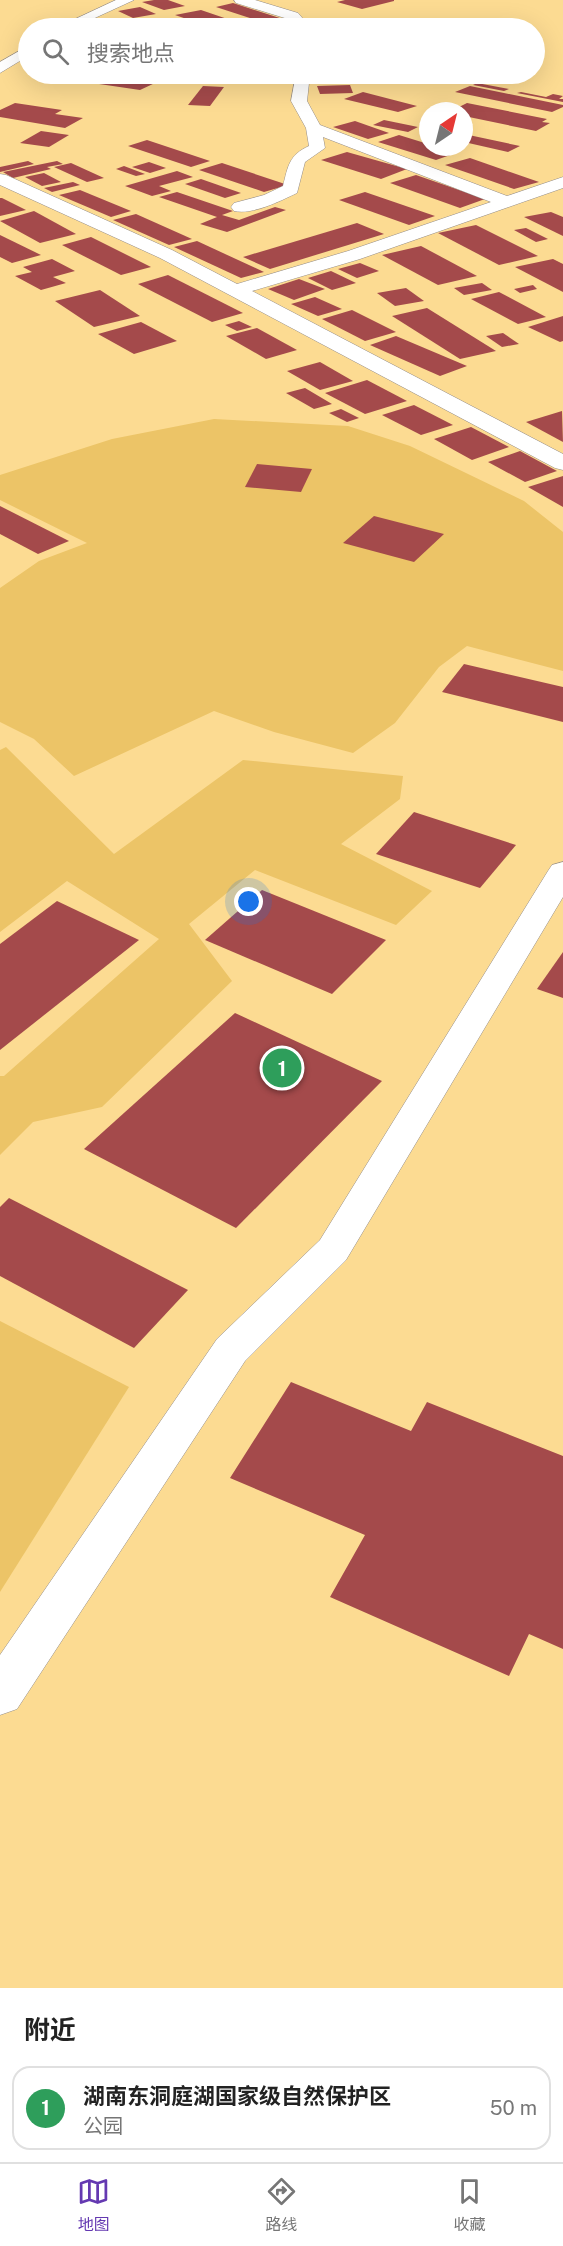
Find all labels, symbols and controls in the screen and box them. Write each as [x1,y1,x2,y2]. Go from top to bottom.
search box [18,18,545,84]
icon: search [39,35,72,68]
text: 搜索地点 [87,40,175,66]
north arrow [419,102,473,156]
your location [234,887,263,916]
pin: 1 [262,1046,302,1090]
text: 附近 [24,2014,76,2045]
text: 湖南东洞庭湖国家级自然保护区 [83,2083,391,2109]
text: 1 [41,2096,50,2120]
text: 50 m [490,2096,537,2120]
text: 公园 [83,2114,123,2138]
tab: 地图 [77,2175,110,2235]
tab: 路线 [265,2175,298,2235]
tab: 收藏 [453,2175,486,2235]

